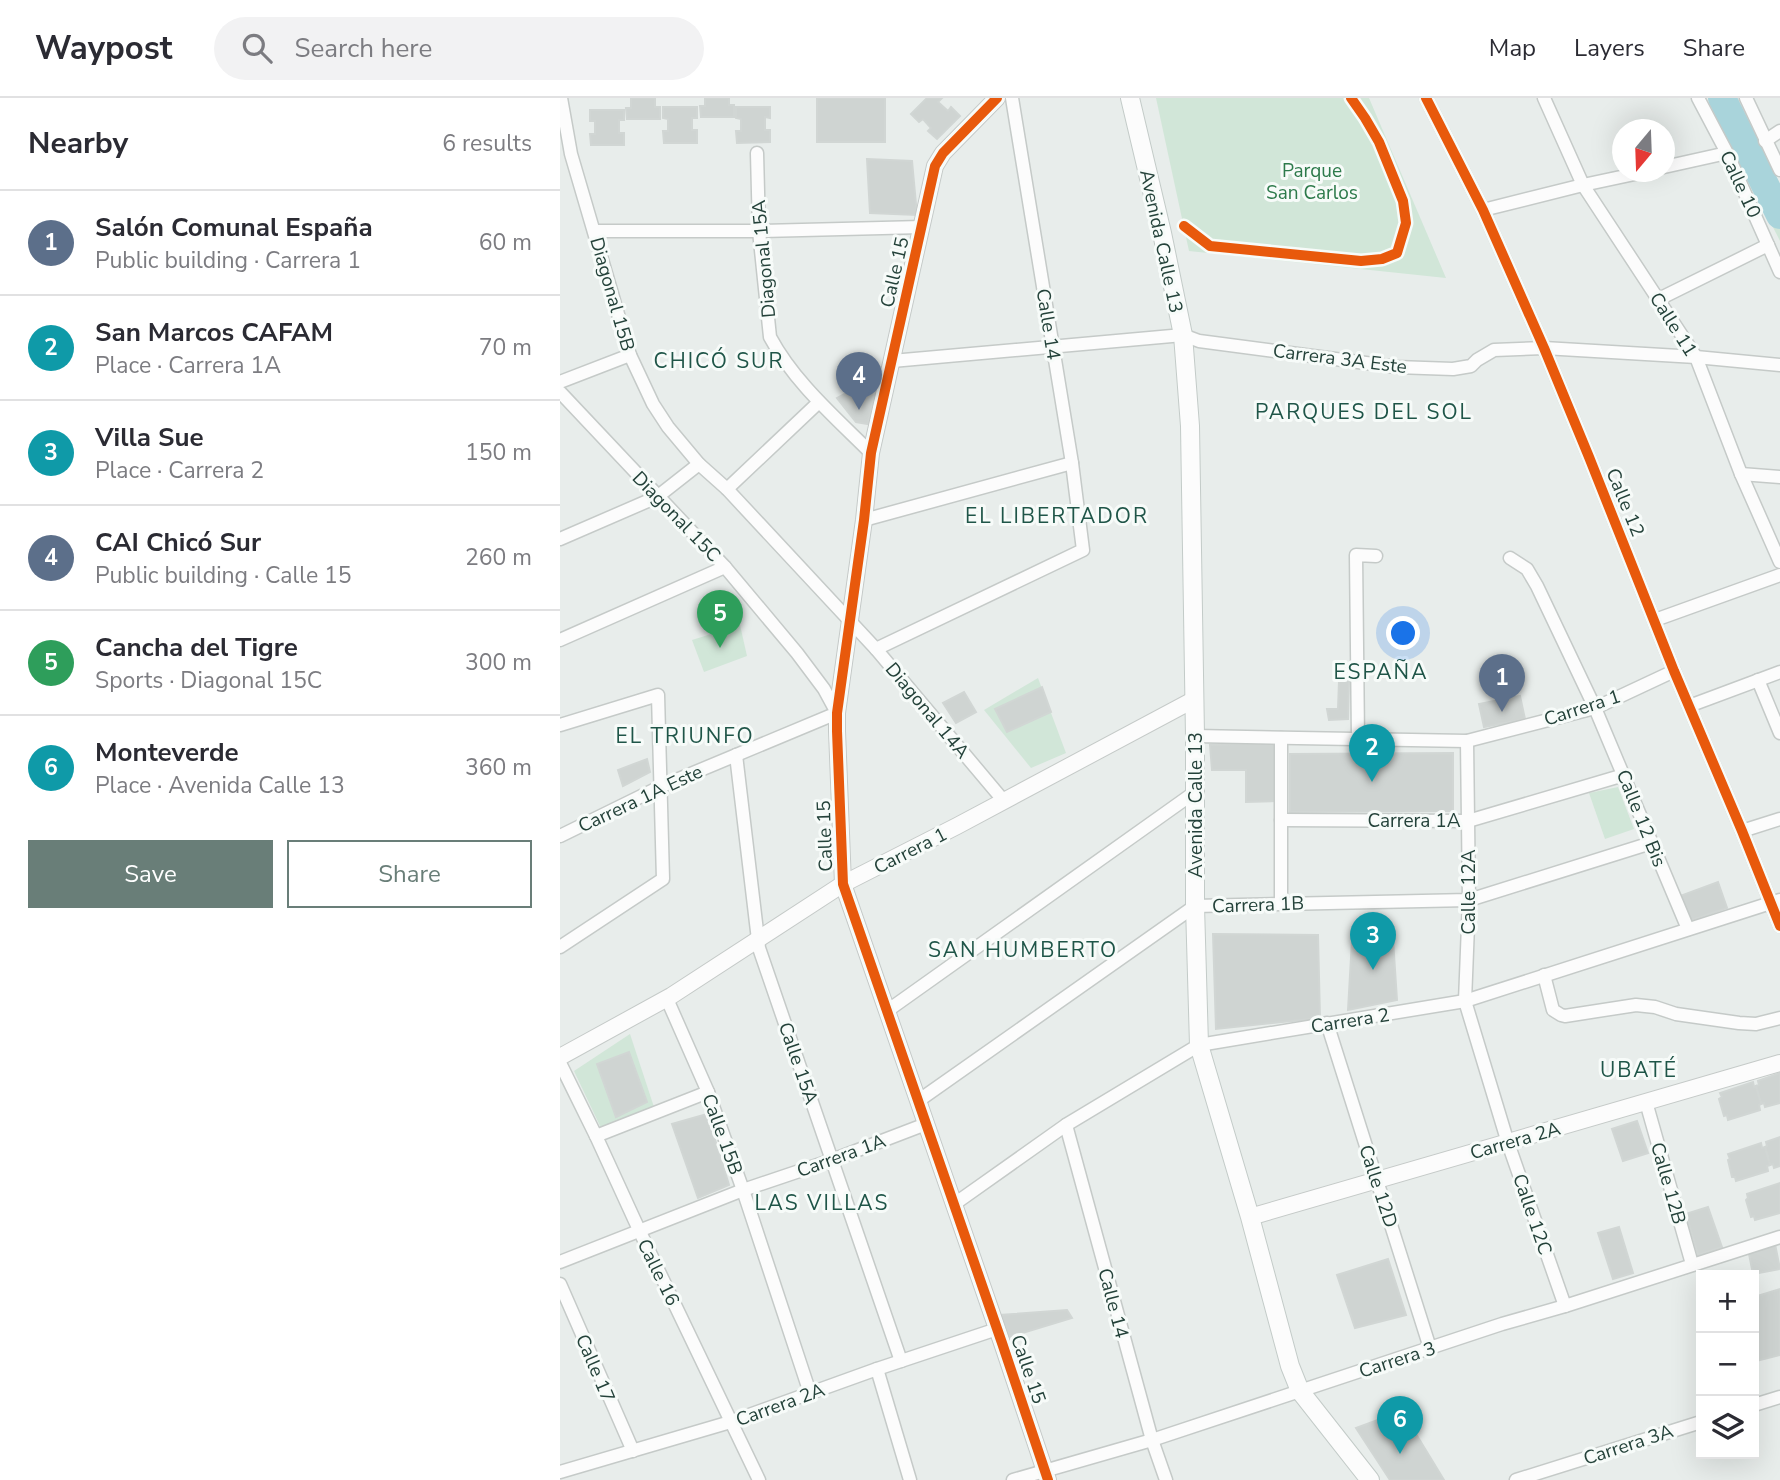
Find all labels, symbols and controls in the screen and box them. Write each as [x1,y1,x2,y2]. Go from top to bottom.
search box [214,17,704,80]
text: Waypost [35,26,172,71]
icon: search [238,29,276,67]
text: Search here [294,31,432,66]
text: Map [1489,32,1536,64]
text: Layers [1574,32,1645,64]
text: Share [1683,32,1745,64]
north arrow [1612,119,1675,182]
text: Nearby [28,123,128,164]
text: 6 results [442,128,532,159]
street label: Calle 10 [1713,147,1767,222]
park label: Parque San Carlos [1266,158,1358,206]
street label: Avenida Calle 13 [1133,167,1189,315]
street label: Diagonal 15A [746,199,782,319]
text: Salón Comunal España [95,210,373,245]
text: 1 [44,227,58,258]
text: 60 m [479,227,532,258]
street label: Diagonal 15B [583,234,641,354]
street label: Calle 15 [874,234,916,310]
text: Public building · Carrera 1 [95,245,361,276]
street label: Calle 14 [1030,287,1066,361]
street label: Calle 11 [1643,287,1703,362]
text: San Marcos CAFAM [95,315,333,350]
text: 2 [44,332,58,363]
text: 70 m [479,332,532,363]
street label: Carrera 3A Este [1272,338,1408,380]
district label: CHICÓ SUR [654,347,784,375]
text: Place · Carrera 1A [95,350,281,381]
pin: 4 [836,352,882,410]
district label: PARQUES DEL SOL [1255,398,1473,426]
text: Villa Sue [95,420,204,455]
text: 3 [44,437,58,468]
text: 150 m [465,437,532,468]
text: Place · Carrera 2 [95,455,264,486]
street label: Calle 12 [1600,464,1651,540]
street label: Diagonal 15C [626,465,726,568]
district label: EL LIBERTADOR [965,502,1149,530]
text: CAI Chicó Sur [95,525,261,560]
text: 4 [44,542,58,573]
text: 260 m [465,542,532,573]
text: Public building · Calle 15 [95,560,352,591]
pin: 5 [697,590,743,648]
your location [1386,616,1420,650]
text: Cancha del Tigre [95,630,298,665]
text: 5 [44,647,58,678]
text: 300 m [465,647,532,678]
pin: 1 [1479,654,1525,712]
street label: Diagonal 14A [879,657,975,764]
district label: ESPAÑA [1334,658,1428,686]
text: Sports · Diagonal 15C [95,665,322,696]
street label: Carrera 1 [1541,683,1624,733]
district label: EL TRIUNFO [615,722,755,750]
pin: 2 [1349,724,1395,782]
street label: Avenida Calle 13 [1183,732,1209,878]
text: Monteverde [95,735,239,770]
text: 6 [44,752,58,783]
text: 360 m [465,752,532,783]
street label: Carrera 1A Este [574,759,707,839]
street label: Calle 12 Bis [1610,766,1672,871]
text: Place · Avenida Calle 13 [95,770,345,801]
street label: Calle 15 [811,800,839,872]
street label: Carrera 1A [1367,808,1461,834]
street label: Carrera 1 [869,821,952,880]
button: Save [28,840,273,908]
button: Share [287,840,532,908]
street label: Calle 12A [1456,849,1482,935]
street label: Carrera 1B [1212,890,1304,920]
pin: 3 [1350,912,1396,970]
district label: SAN HUMBERTO [928,936,1118,964]
street label: Carrera 2 [1309,1002,1391,1040]
street label: Calle 15A [772,1019,824,1108]
district label: UBATÉ [1600,1056,1678,1084]
street label: Calle 15B [695,1090,749,1178]
street label: Carrera 2A [1467,1116,1564,1166]
street label: Carrera 1A [793,1128,890,1184]
street label: Calle 12B [1644,1139,1692,1227]
street label: Calle 12D [1352,1142,1404,1231]
street label: Calle 12C [1506,1170,1558,1258]
district label: LAS VILLAS [755,1189,889,1217]
street label: Calle 16 [631,1235,685,1310]
street label: Calle 14 [1091,1265,1135,1341]
map controls [1696,1270,1759,1459]
button: + [1696,1270,1759,1333]
street label: Calle 17 [569,1330,621,1406]
street label: Calle 15 [1004,1331,1052,1407]
button: − [1696,1333,1759,1396]
street label: Carrera 3 [1356,1335,1439,1385]
street label: Carrera 2A [732,1377,829,1433]
pin: 6 [1377,1396,1423,1454]
button: layers [1696,1396,1759,1459]
street label: Carrera 3A [1580,1418,1677,1472]

